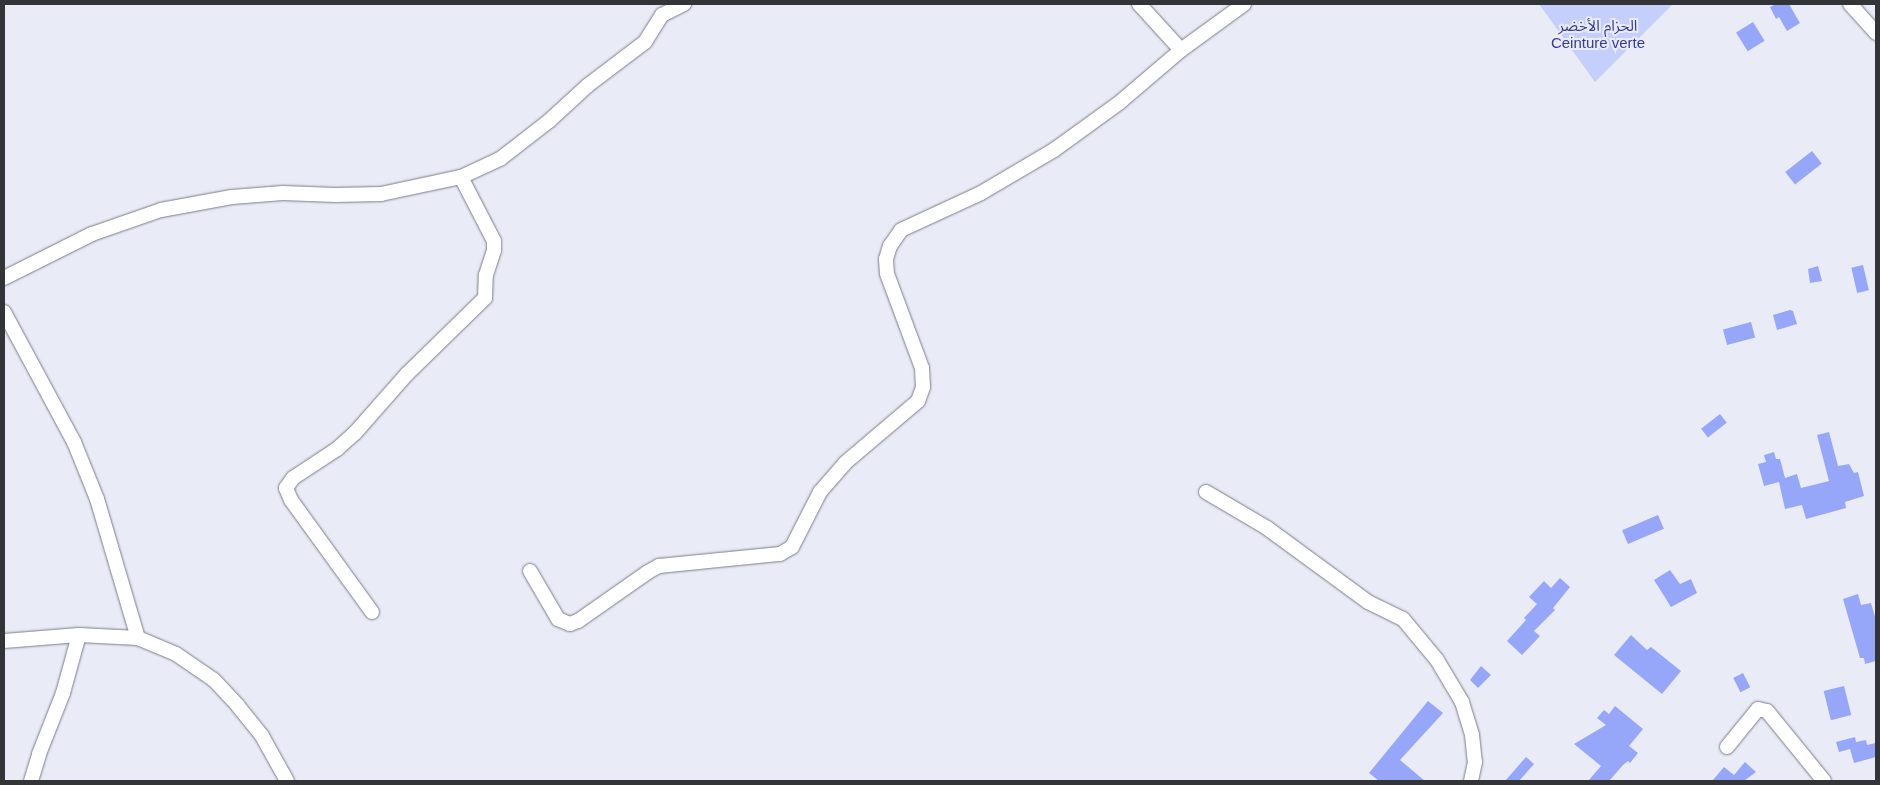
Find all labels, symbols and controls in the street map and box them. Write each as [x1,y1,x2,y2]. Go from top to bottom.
park label: الحزام الأخضر Ceinture verte [1551,16,1645,51]

